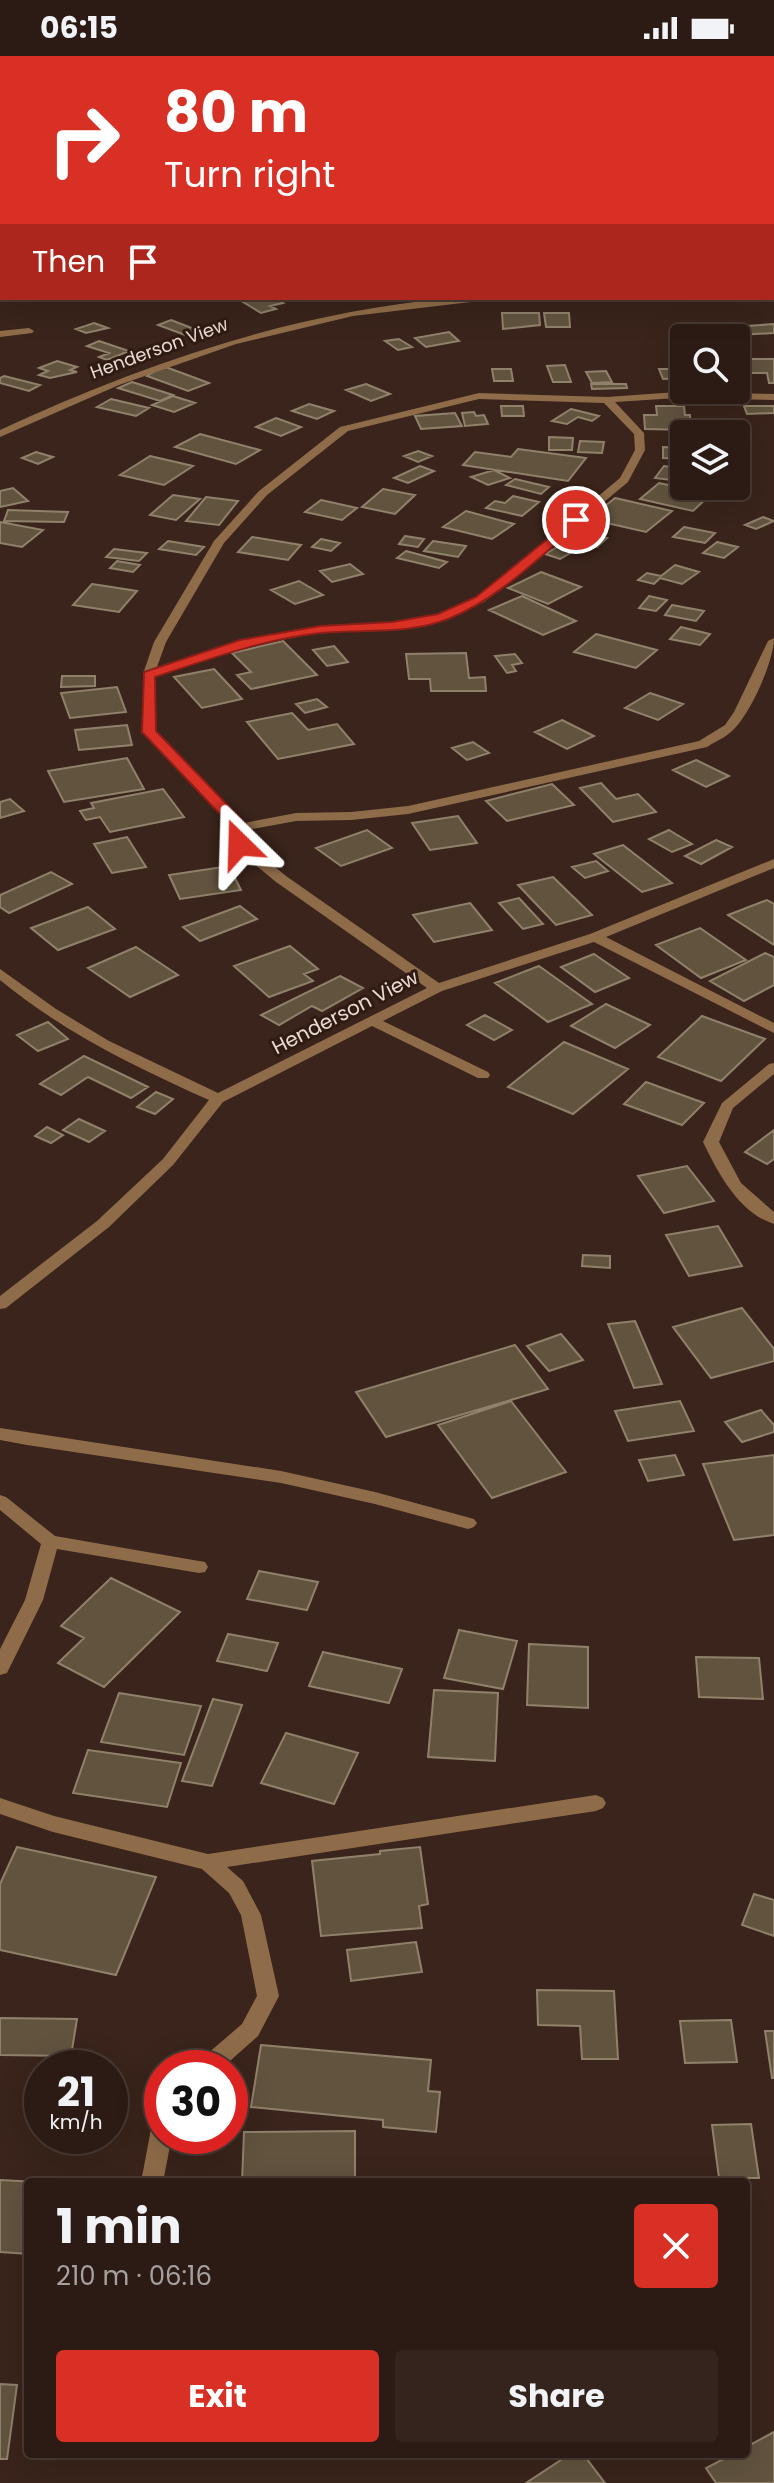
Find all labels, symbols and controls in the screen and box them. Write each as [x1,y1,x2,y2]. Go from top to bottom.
text: 06:15 [40,6,118,49]
text: 80 m [164,73,308,152]
icon: right [32,88,136,192]
text: Turn right [164,149,335,200]
text: Then [32,240,105,283]
icon: arrive [121,240,165,284]
street label: Henderson View [87,311,232,385]
map controls [670,324,750,500]
button: search [670,324,750,404]
button: layers [670,420,750,500]
pin [542,486,610,554]
icon: arrive [554,498,598,542]
position arrow [197,802,281,886]
street label: Henderson View [267,963,424,1061]
speed limit sign: 30 [144,2050,248,2154]
text: 21 [57,2064,95,2120]
text: km/h [49,2108,103,2136]
text: 1 min [56,2193,182,2260]
button: close [634,2204,718,2288]
text: 210 m · 06:16 [56,2258,212,2294]
button: Exit [56,2350,379,2442]
button: Share [395,2350,718,2442]

